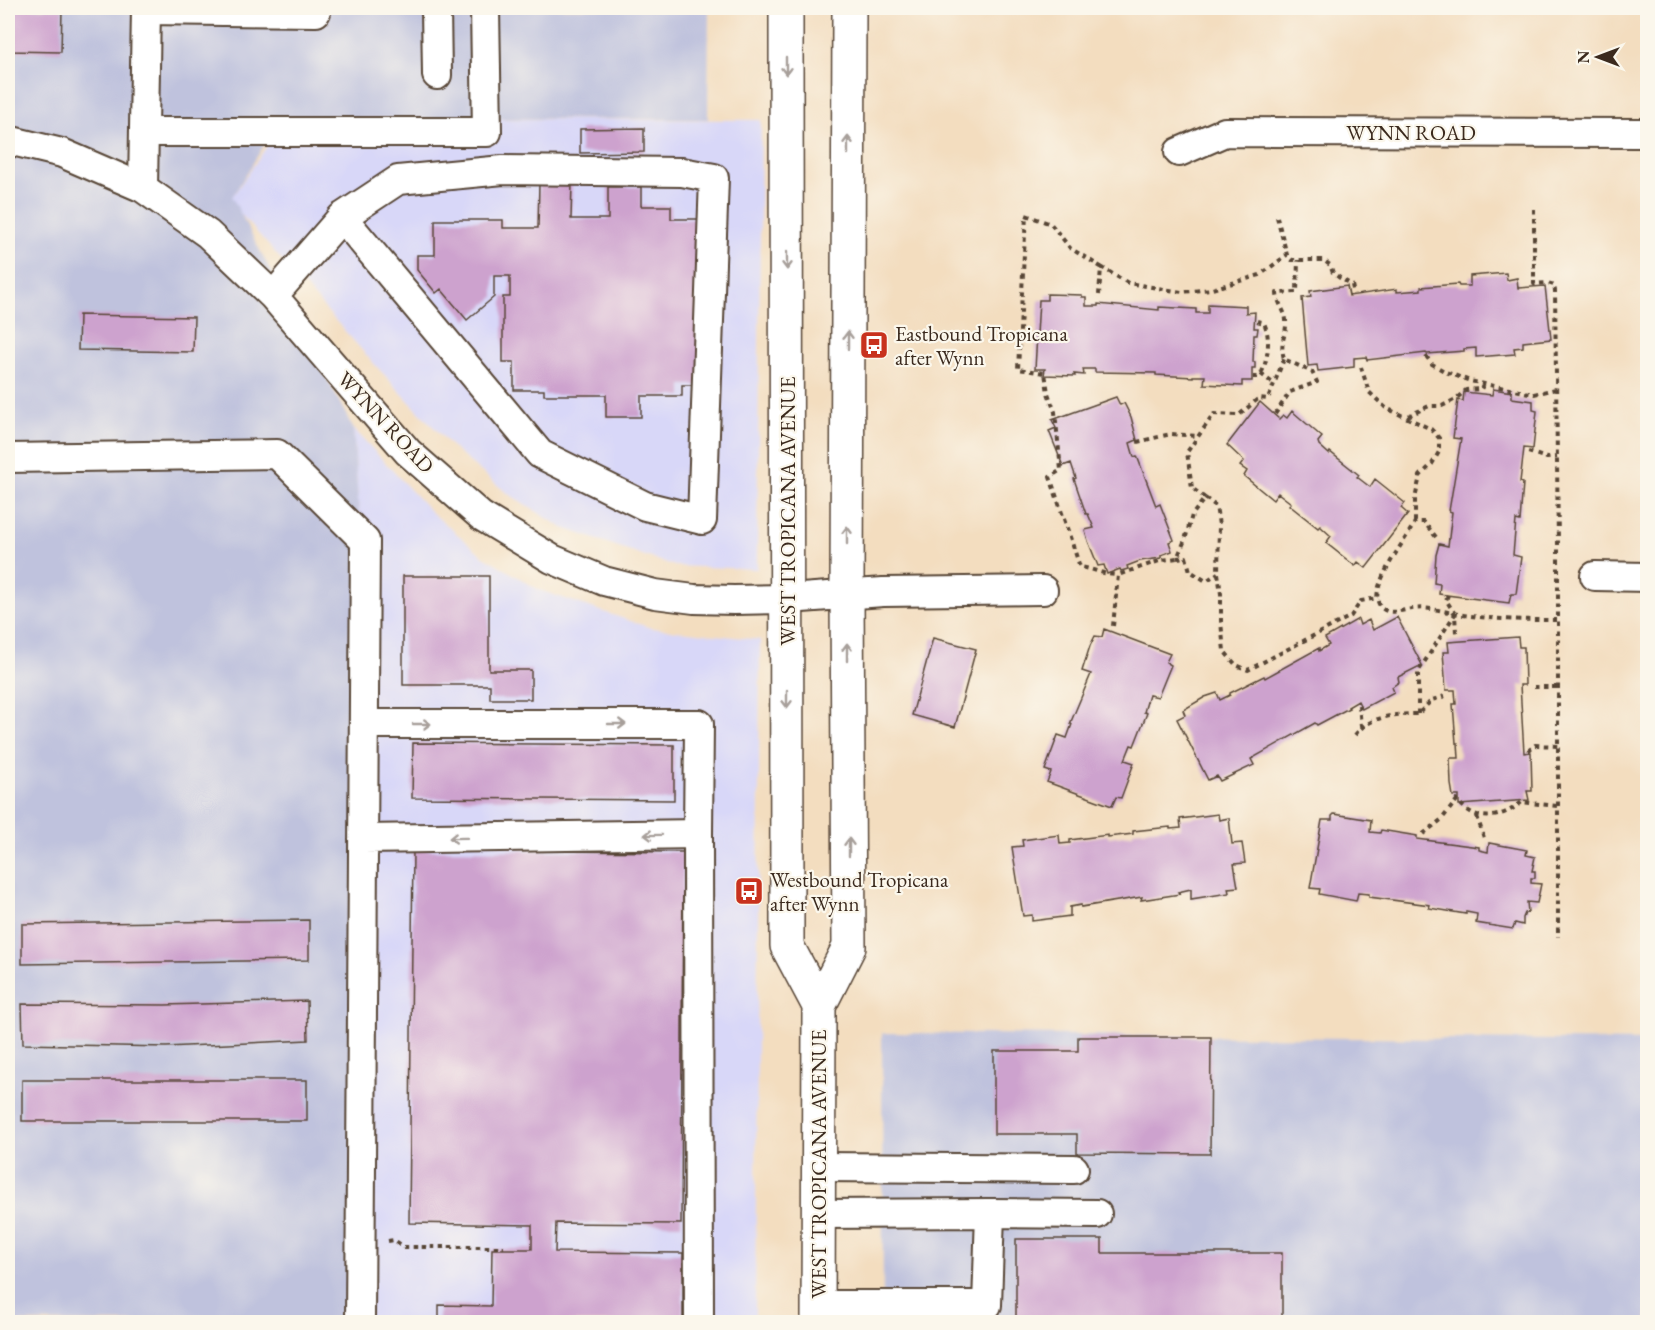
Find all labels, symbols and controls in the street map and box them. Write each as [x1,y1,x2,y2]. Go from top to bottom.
north arrow [1568,27,1628,87]
text: N [1573,50,1594,63]
one-way arrow [780,55,792,75]
street label: WYNN ROAD [1346,119,1476,146]
one-way arrow [842,135,854,155]
one-way arrow [781,250,793,270]
place label: Eastbound Tropicana after Wynn [895,320,1068,371]
bus stop icon: Eastbound Tropicana after Wynn [858,329,890,361]
one-way arrow [842,330,854,350]
street label: WYNN ROAD [332,365,440,479]
street label: WEST TROPICANA AVENUE [774,376,801,646]
one-way arrow [841,525,853,545]
one-way arrow [841,642,853,662]
one-way arrow [781,689,793,709]
one-way arrow [412,718,432,730]
one-way arrow [607,718,627,730]
one-way arrow [643,829,663,841]
one-way arrow [448,832,468,844]
one-way arrow [843,837,855,857]
place label: Westbound Tropicana after Wynn [770,866,949,917]
bus stop icon: Westbound Tropicana after Wynn [733,875,765,907]
street label: WEST TROPICANA AVENUE [805,1029,832,1299]

